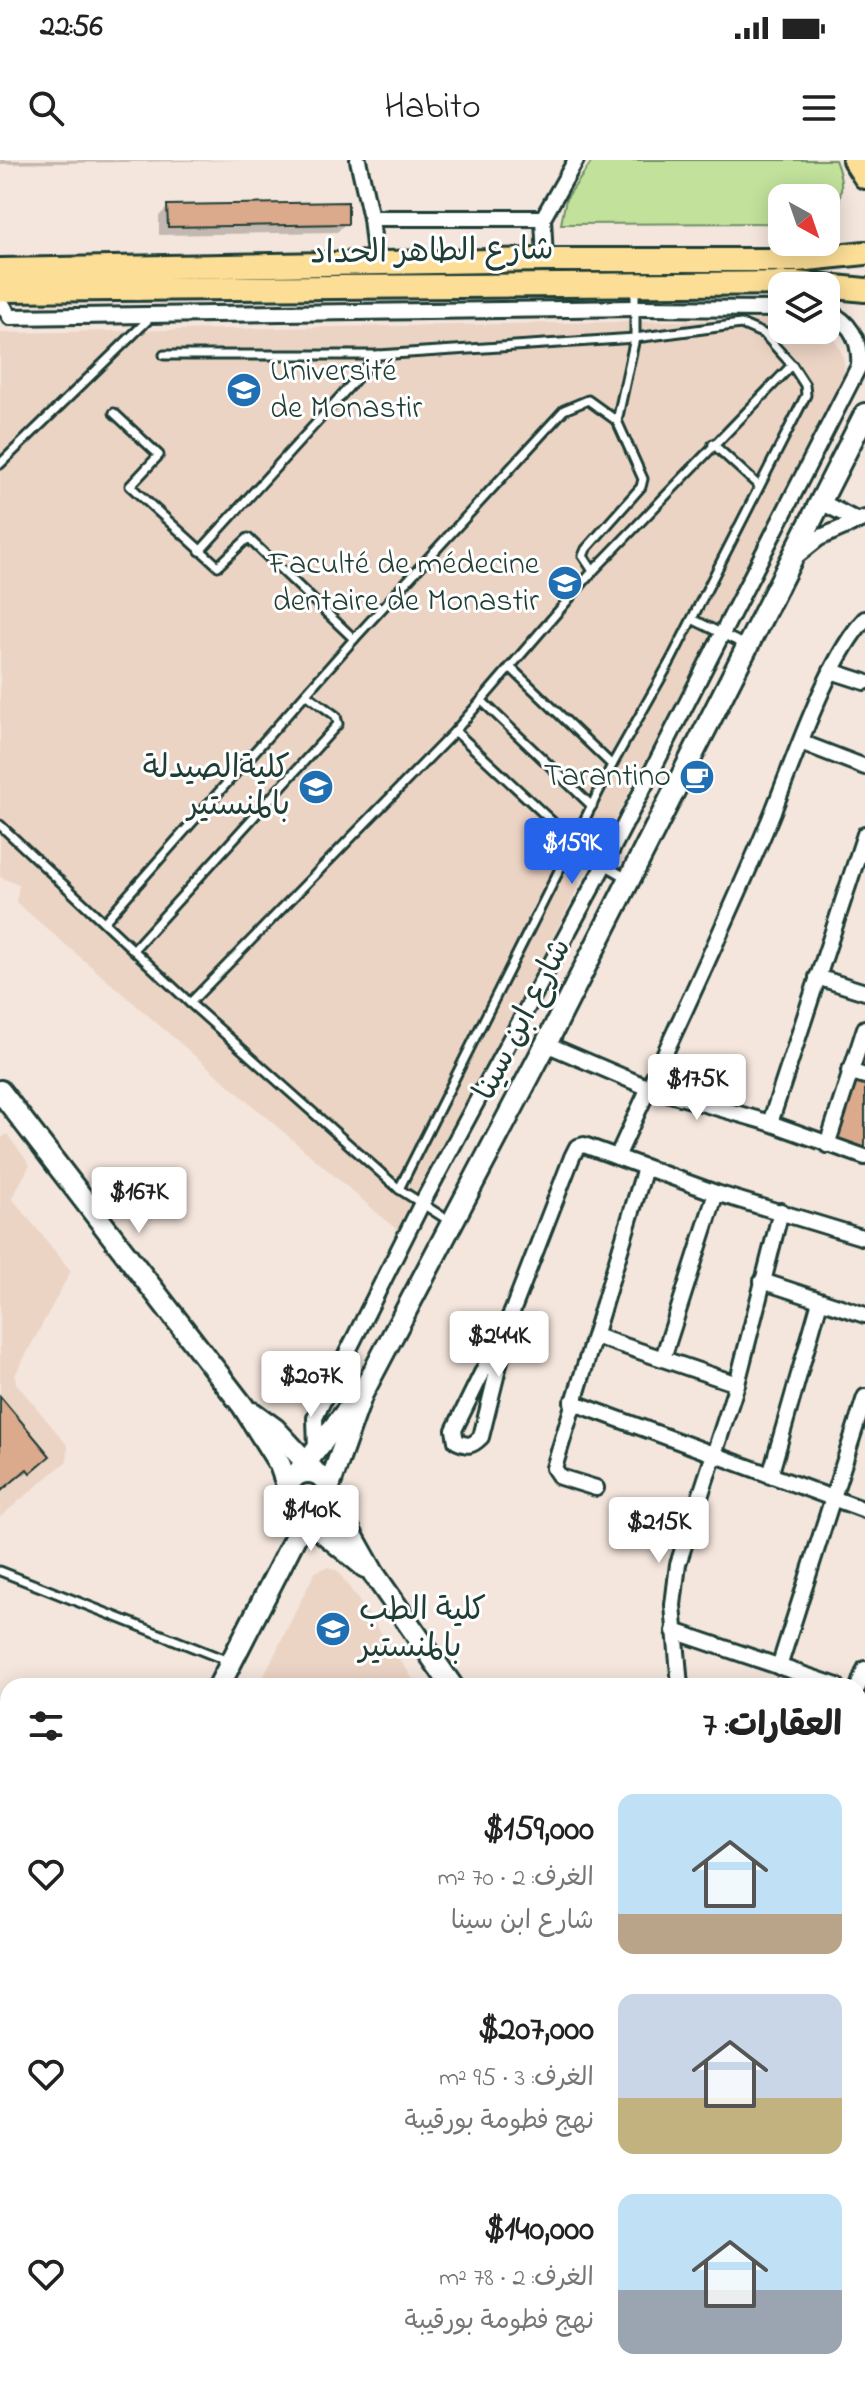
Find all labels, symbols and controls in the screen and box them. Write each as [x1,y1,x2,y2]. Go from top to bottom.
text: 22:56 [40,6,103,50]
text: Habito [384,82,481,135]
icon: search [24,86,68,130]
icon: menu [797,86,841,130]
north arrow [768,184,840,256]
map controls [768,184,840,344]
street label: شارع الطاهر الحداد [310,227,554,279]
button: layers [768,272,840,344]
place label: Université de Monastir [270,349,422,433]
school or university icon: Université de Monastir [225,371,263,409]
place label: Faculté de médecine dentaire de Monastir [267,542,540,626]
school or university icon: Faculté de médecine dentaire de Monastir [546,564,584,602]
place label: كليةالصيدلة بالمنستير [143,746,290,830]
place label: Tarantino [543,754,671,801]
cafe icon: Tarantino [678,758,716,796]
school or university icon: كليةالصيدلة بالمنستير [297,768,335,806]
pin: $159K [516,818,628,886]
text: $159K [542,825,602,863]
street label: شارع ابن سينا [463,931,585,1109]
pin: $175K [641,1054,753,1122]
text: $175K [666,1061,728,1099]
pin: $167K [83,1167,195,1235]
text: $167K [110,1174,168,1212]
pin: $244K [443,1311,555,1379]
text: $244K [468,1318,530,1356]
pin: $207K [255,1351,367,1419]
text: $207K [279,1358,343,1396]
pin: $140K [255,1485,367,1553]
text: $140K [282,1492,340,1530]
pin: $215K [603,1497,715,1565]
text: $215K [627,1504,691,1542]
place label: كلية الطب بالمنستير [356,1588,486,1672]
school or university icon: كلية الطب بالمنستير [314,1610,352,1648]
text: العقارات: 7 [703,1702,842,1752]
icon: filters [24,1704,68,1748]
text: $159,000 [483,1806,594,1856]
icon: home [682,1826,778,1922]
icon: heart [24,1852,68,1896]
text: الغرف: 2 · 70 m² [437,1860,594,1898]
text: شارع ابن سينا [451,1903,594,1941]
text: $207,000 [478,2006,594,2056]
icon: home [682,2026,778,2122]
icon: heart [24,2052,68,2096]
text: الغرف: 3 · 95 m² [439,2060,594,2098]
text: نهج فطومة بورقيبة [405,2103,594,2141]
text: $140,000 [484,2206,594,2256]
icon: home [682,2226,778,2322]
icon: heart [24,2252,68,2296]
text: الغرف: 2 · 78 m² [439,2260,594,2298]
text: نهج فطومة بورقيبة [405,2303,594,2341]

